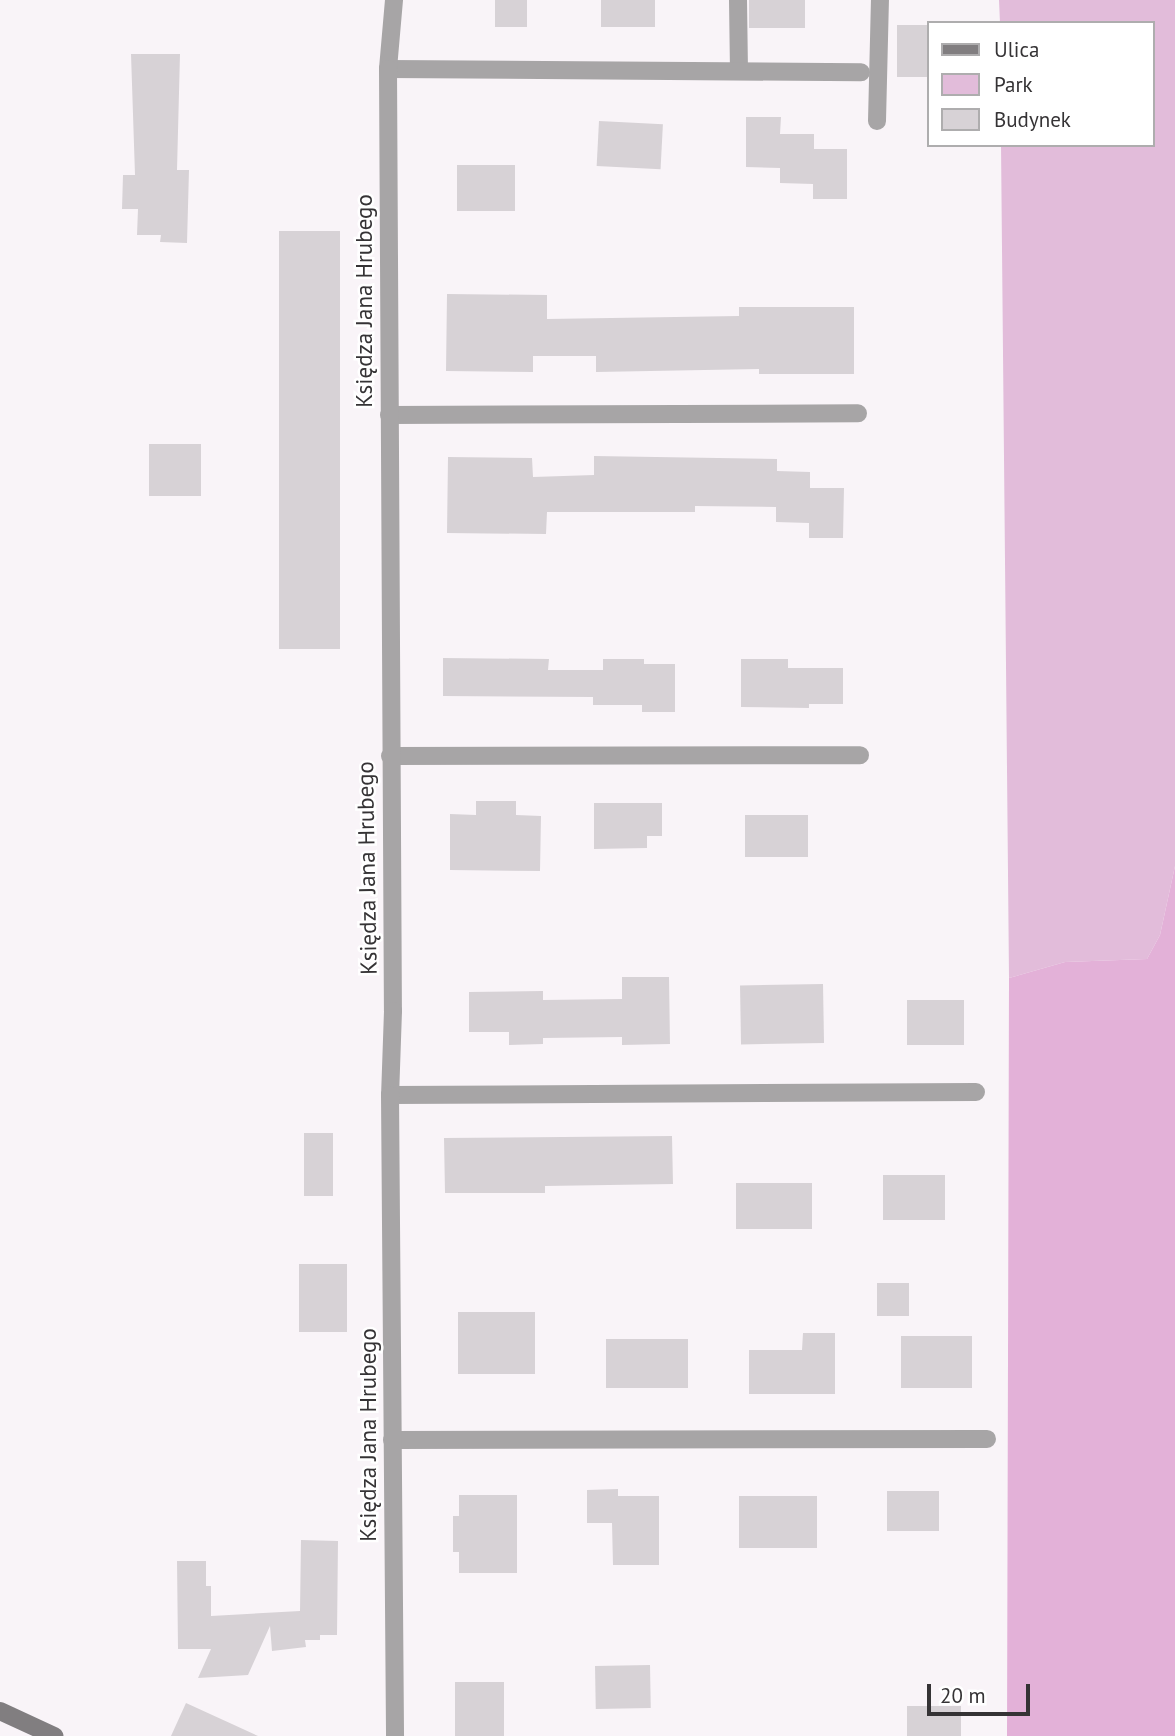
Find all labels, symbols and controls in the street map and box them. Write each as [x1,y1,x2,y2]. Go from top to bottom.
legend [926,21,1154,147]
text: Ulica [994,36,1039,63]
text: Park [994,71,1033,98]
text: Budynek [994,106,1071,133]
street label: Księdza Jana Hrubego [350,194,378,408]
street label: Księdza Jana Hrubego [351,761,383,975]
street label: Księdza Jana Hrubego [354,1328,382,1542]
scale bar [930,1670,1033,1714]
text: 20 m [940,1682,986,1709]

